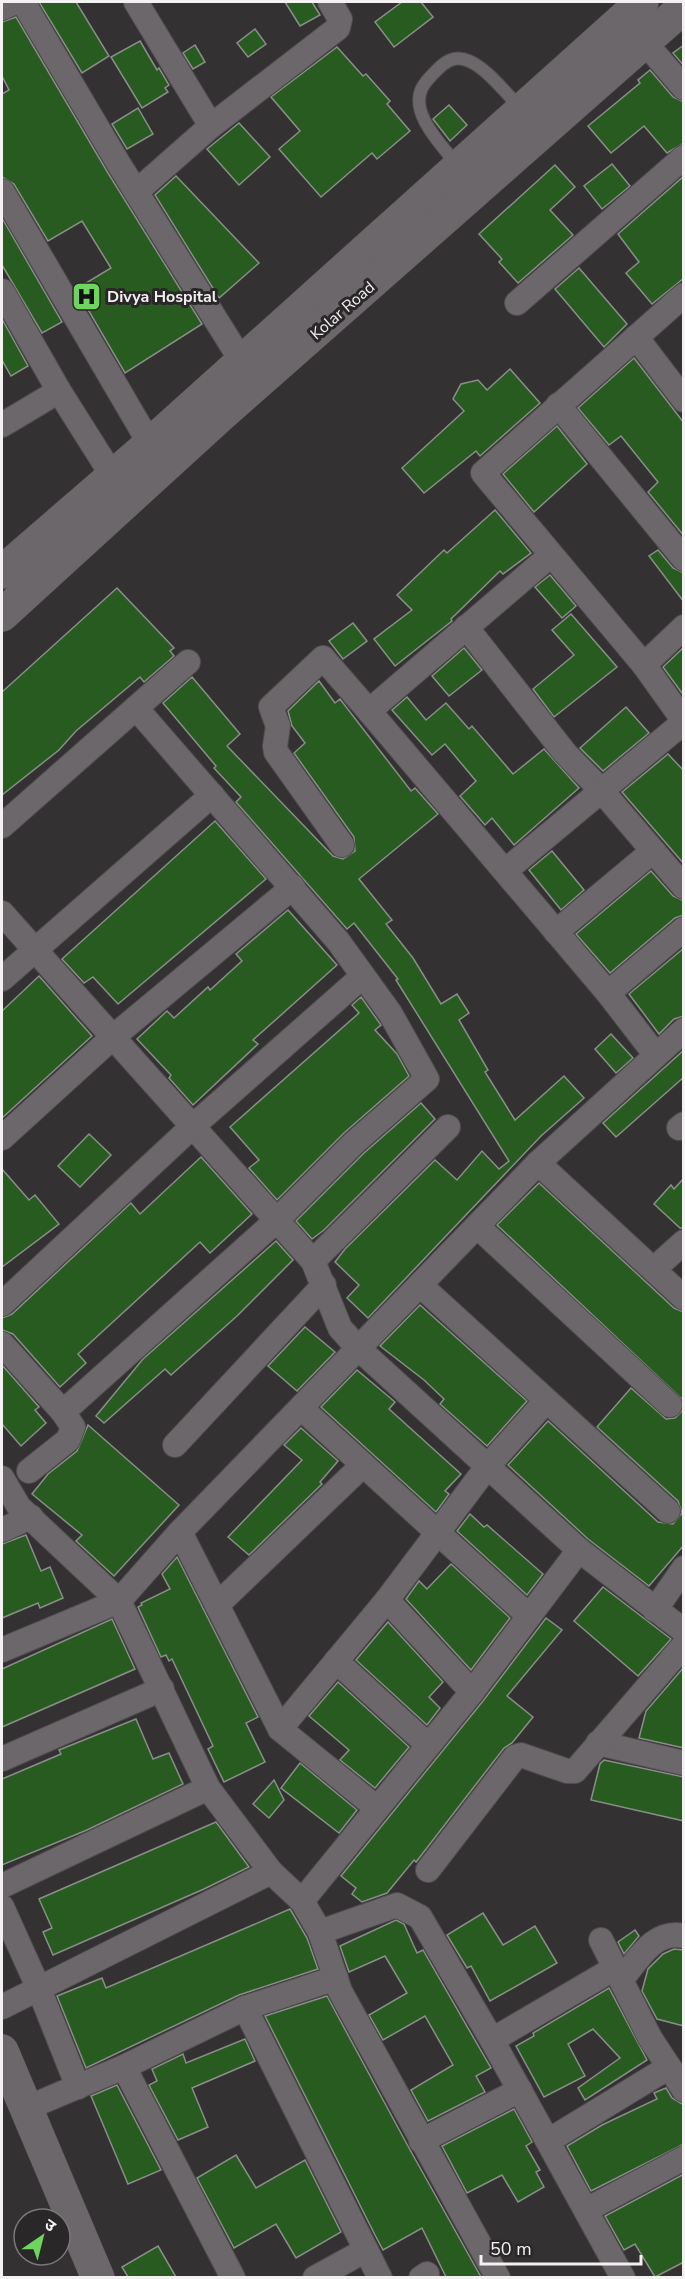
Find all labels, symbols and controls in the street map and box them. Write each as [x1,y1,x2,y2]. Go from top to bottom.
street label: Kolar Road [306,277,380,345]
hospital icon: Divya Hospital [70,280,102,312]
place label: Divya Hospital [107,286,217,308]
north arrow [12,2207,72,2267]
text: उ [40,2214,61,2238]
scale bar [481,2228,642,2266]
text: 50 m [490,2237,532,2261]

